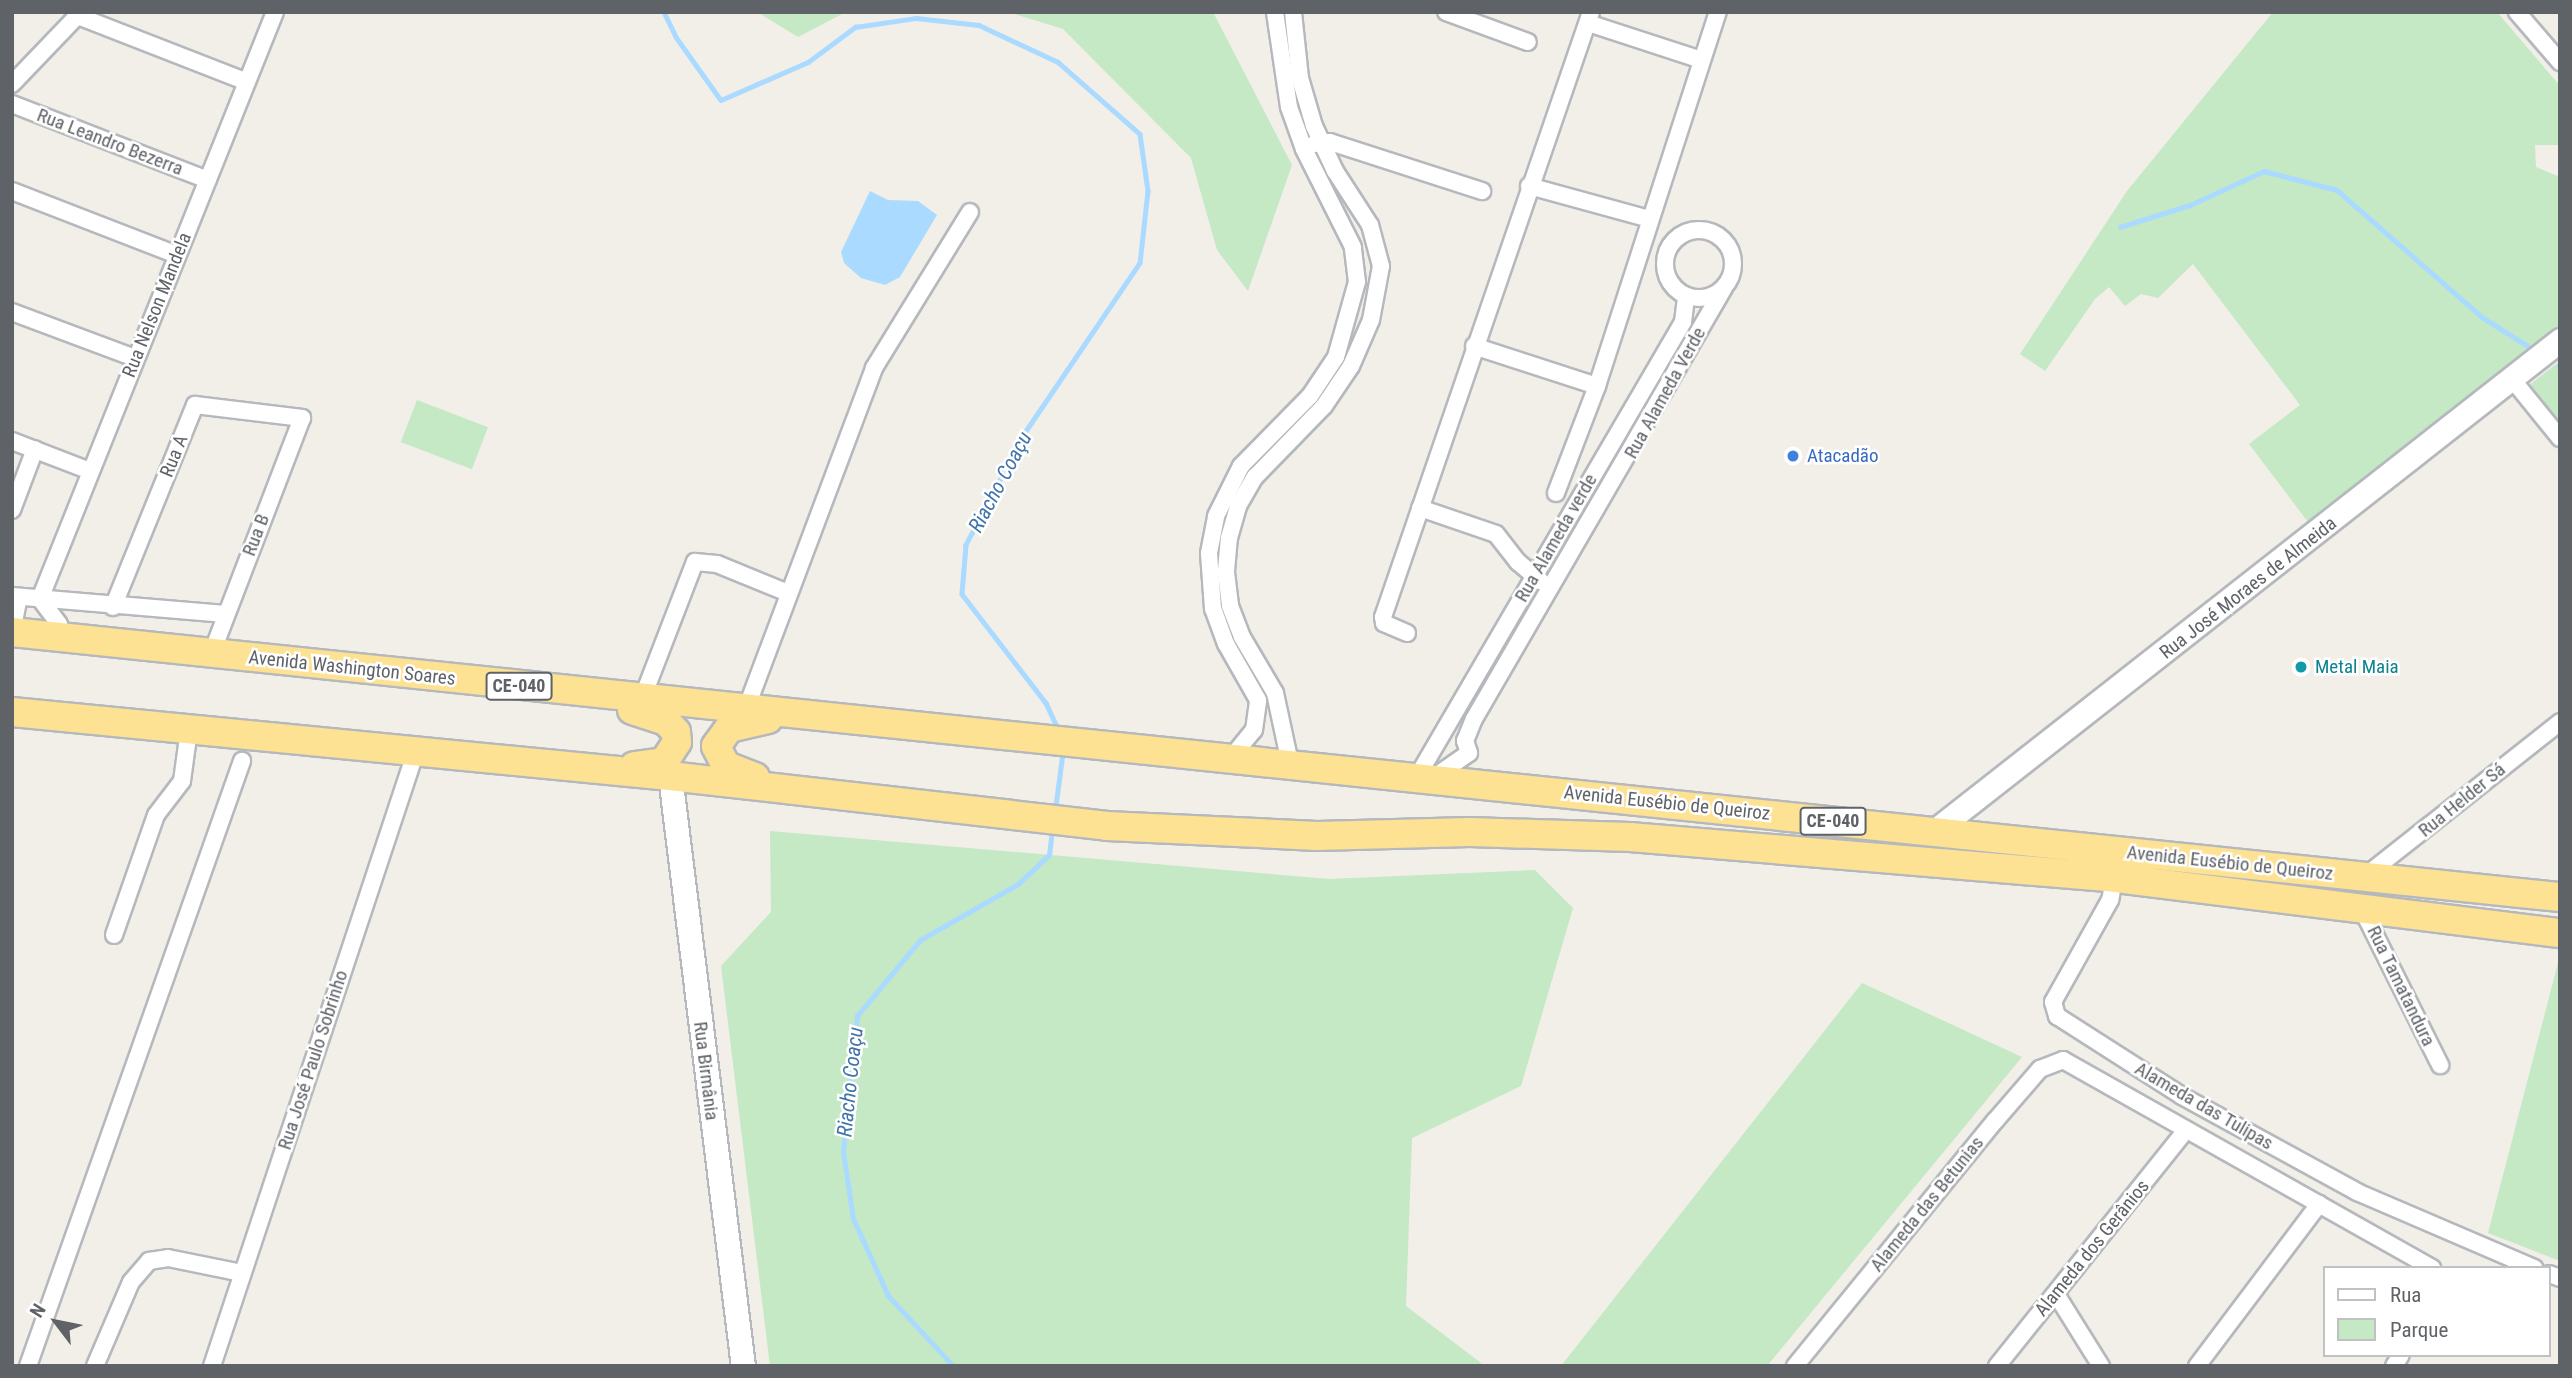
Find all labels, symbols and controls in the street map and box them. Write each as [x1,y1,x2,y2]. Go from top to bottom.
street label: Rua Leandro Bezerra [34,104,186,180]
street label: Rua Nelson Mandela [118,229,196,381]
street label: Rua Alameda Verde [1620,323,1710,463]
water label: Riacho Coaçu [963,427,1037,537]
street label: Rua A [155,431,193,481]
place label: Atacadão [1807,445,1878,467]
marker: Atacadão [1785,448,1801,464]
street label: Rua Alameda verde [1510,470,1602,606]
street label: Rua B [238,511,274,559]
street label: Rua José Moraes de Almeida [2155,512,2341,664]
street label: Avenida Washington Soares [247,646,457,690]
place label: Metal Maia [2315,656,2399,678]
marker: Metal Maia [2293,659,2309,675]
road number: CE-040 [484,672,554,700]
street label: Rua Helder Sá [2414,758,2510,842]
street label: Avenida Eusébio de Queiroz [1563,781,1771,825]
road number: CE-040 [1798,806,1868,836]
street label: Avenida Eusébio de Queiroz [2126,841,2334,885]
street label: Rua Tamatandura [2362,922,2440,1050]
street label: Rua José Paulo Sobrinho [273,967,353,1153]
street label: Rua Birmânia [689,1020,723,1122]
water label: Riacho Coaçu [832,1026,868,1138]
street label: Alameda das Tulipas [2131,1057,2277,1155]
street label: Alameda das Betunias [1865,1132,1989,1276]
street label: Alameda dos Gerânios [2030,1175,2154,1321]
legend [2324,1266,2551,1357]
text: Rua [2390,1283,2421,1307]
north arrow [21,1287,91,1357]
text: N [25,1300,51,1322]
text: Parque [2390,1318,2448,1342]

